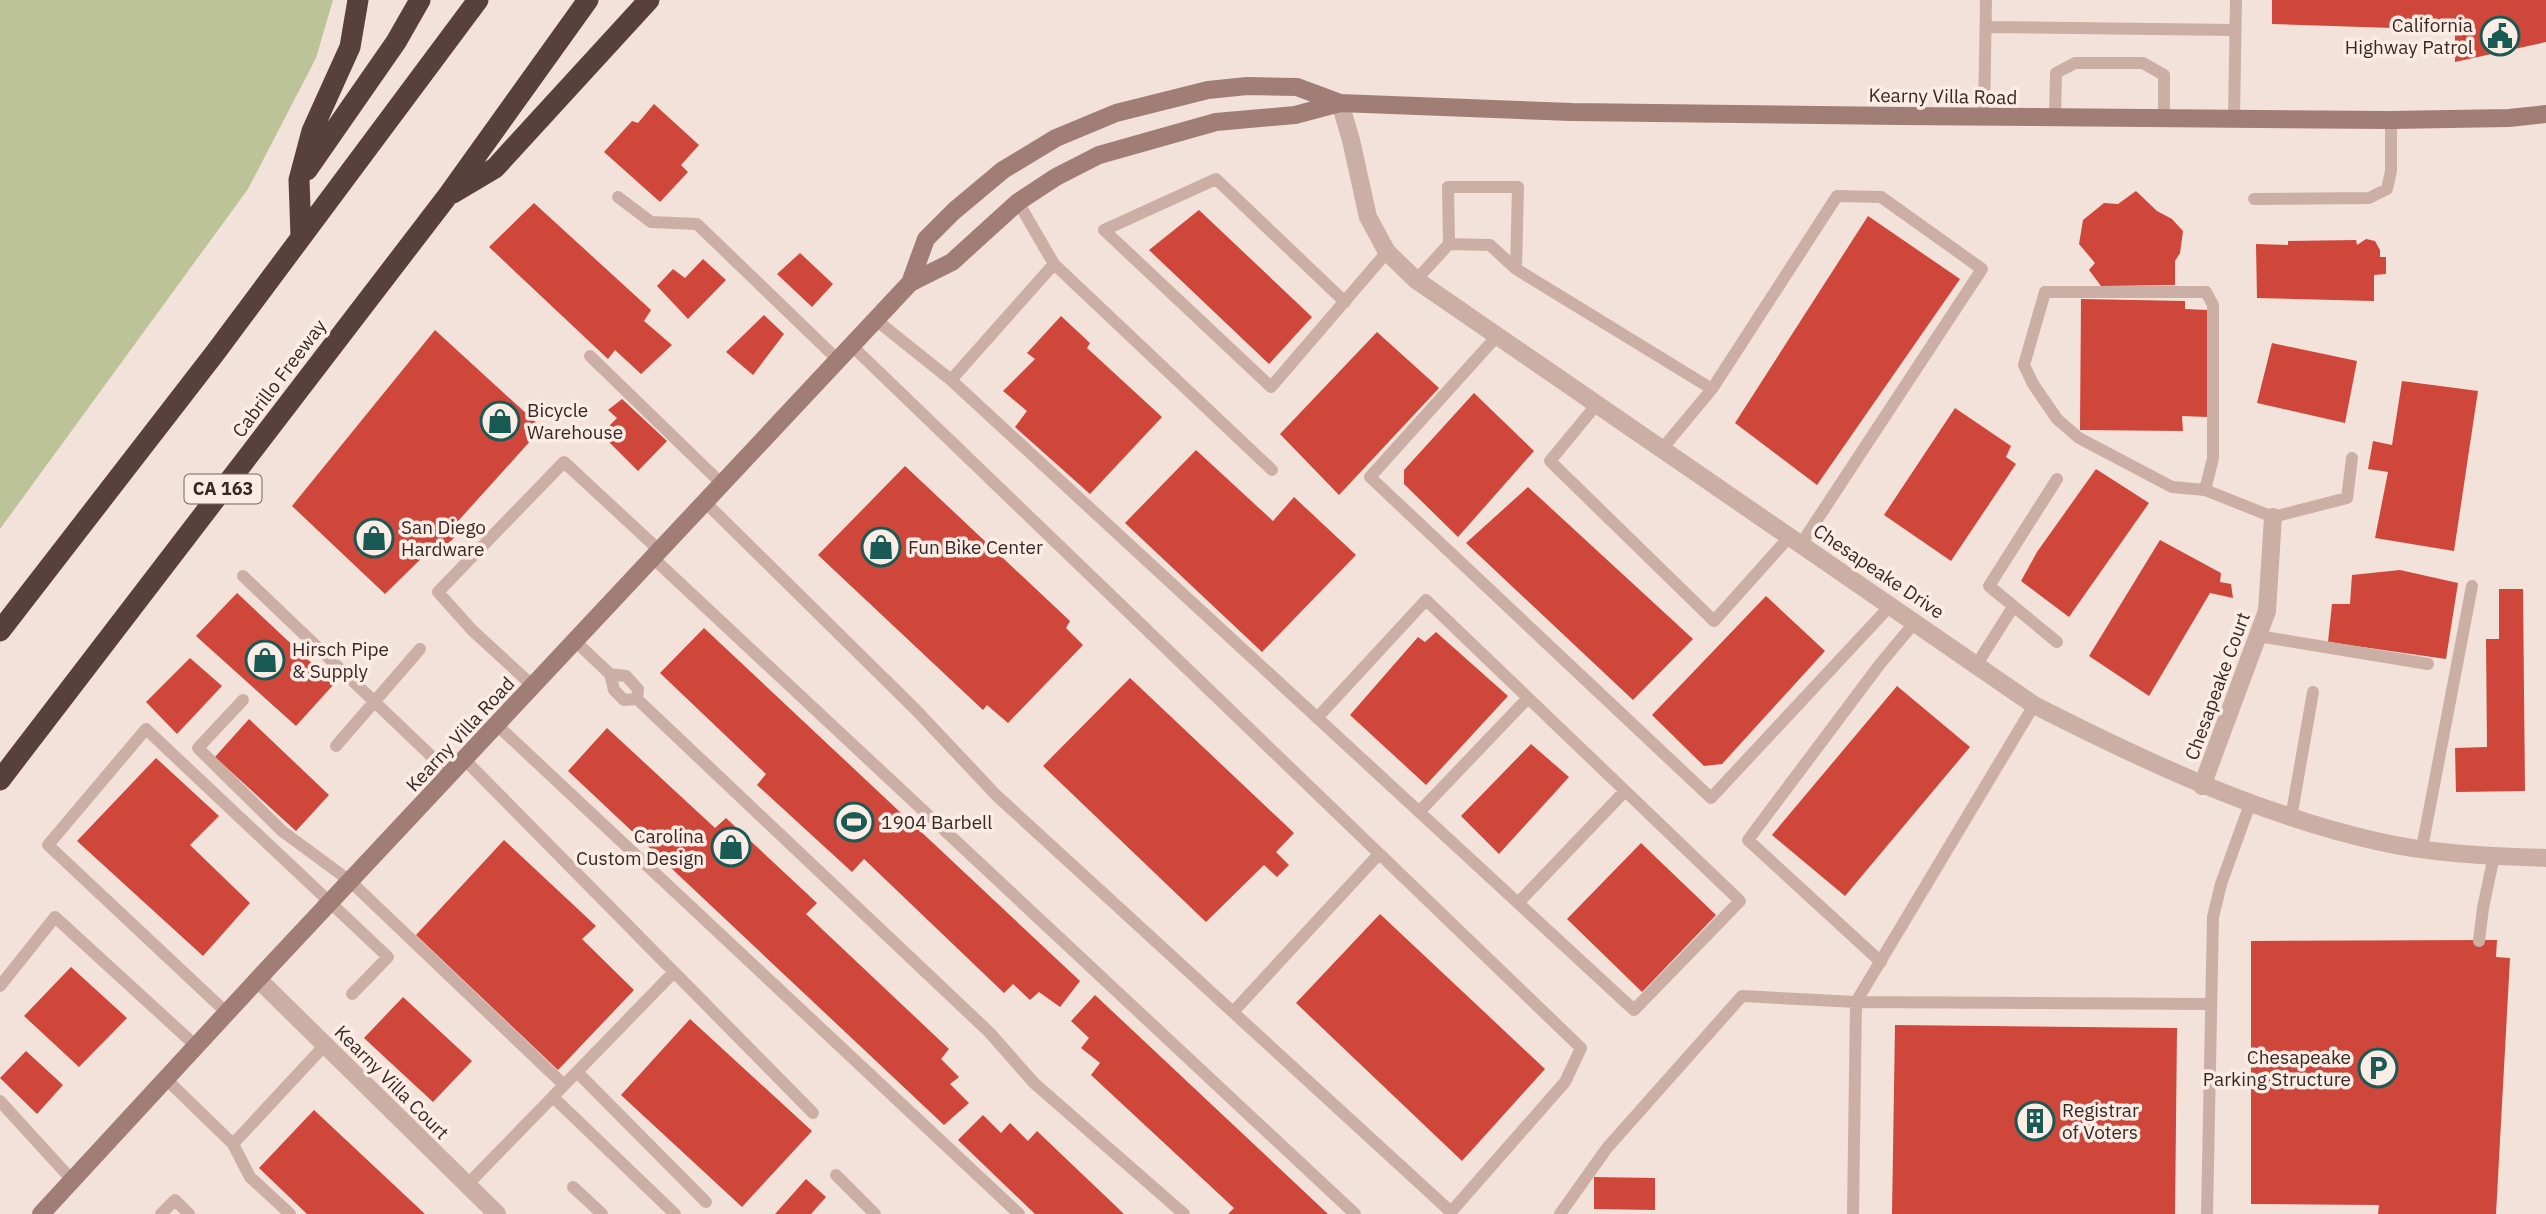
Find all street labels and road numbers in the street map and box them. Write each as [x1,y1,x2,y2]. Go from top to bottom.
street label: Kearny Villa Road [1868,83,2018,109]
street label: Cabrillo Freeway [227,314,332,442]
road number: CA 163 [184,475,262,504]
street label: Chesapeake Drive [1809,518,1949,624]
street label: Chesapeake Court [2179,609,2255,763]
street label: Kearny Villa Road [401,671,519,797]
street label: Kearny Villa Court [330,1020,454,1144]

